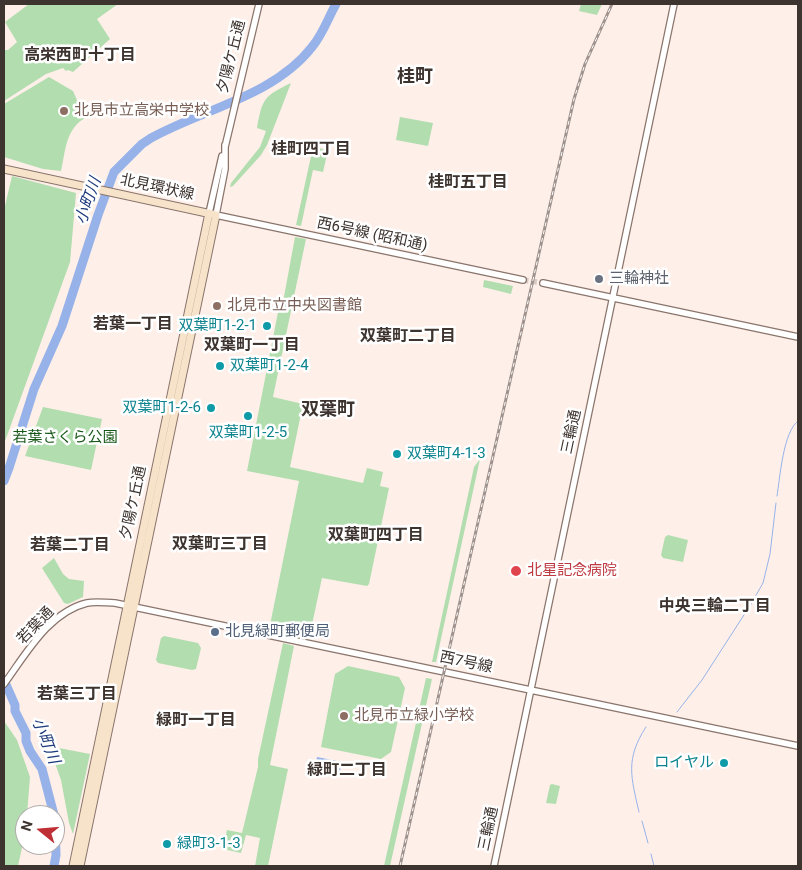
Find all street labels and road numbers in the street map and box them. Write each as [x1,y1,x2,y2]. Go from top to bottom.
street label: 夕陽ケ丘通 [214,18,250,96]
street label: 北見環状線 [118,171,196,205]
street label: 西6号線 (昭和通) [315,215,429,255]
street label: 三輪通 [559,408,585,456]
street label: 夕陽ケ丘通 [117,464,151,542]
street label: 若葉通 [14,604,58,648]
street label: 西7号線 [438,649,494,677]
street label: 三輪通 [476,805,502,853]

